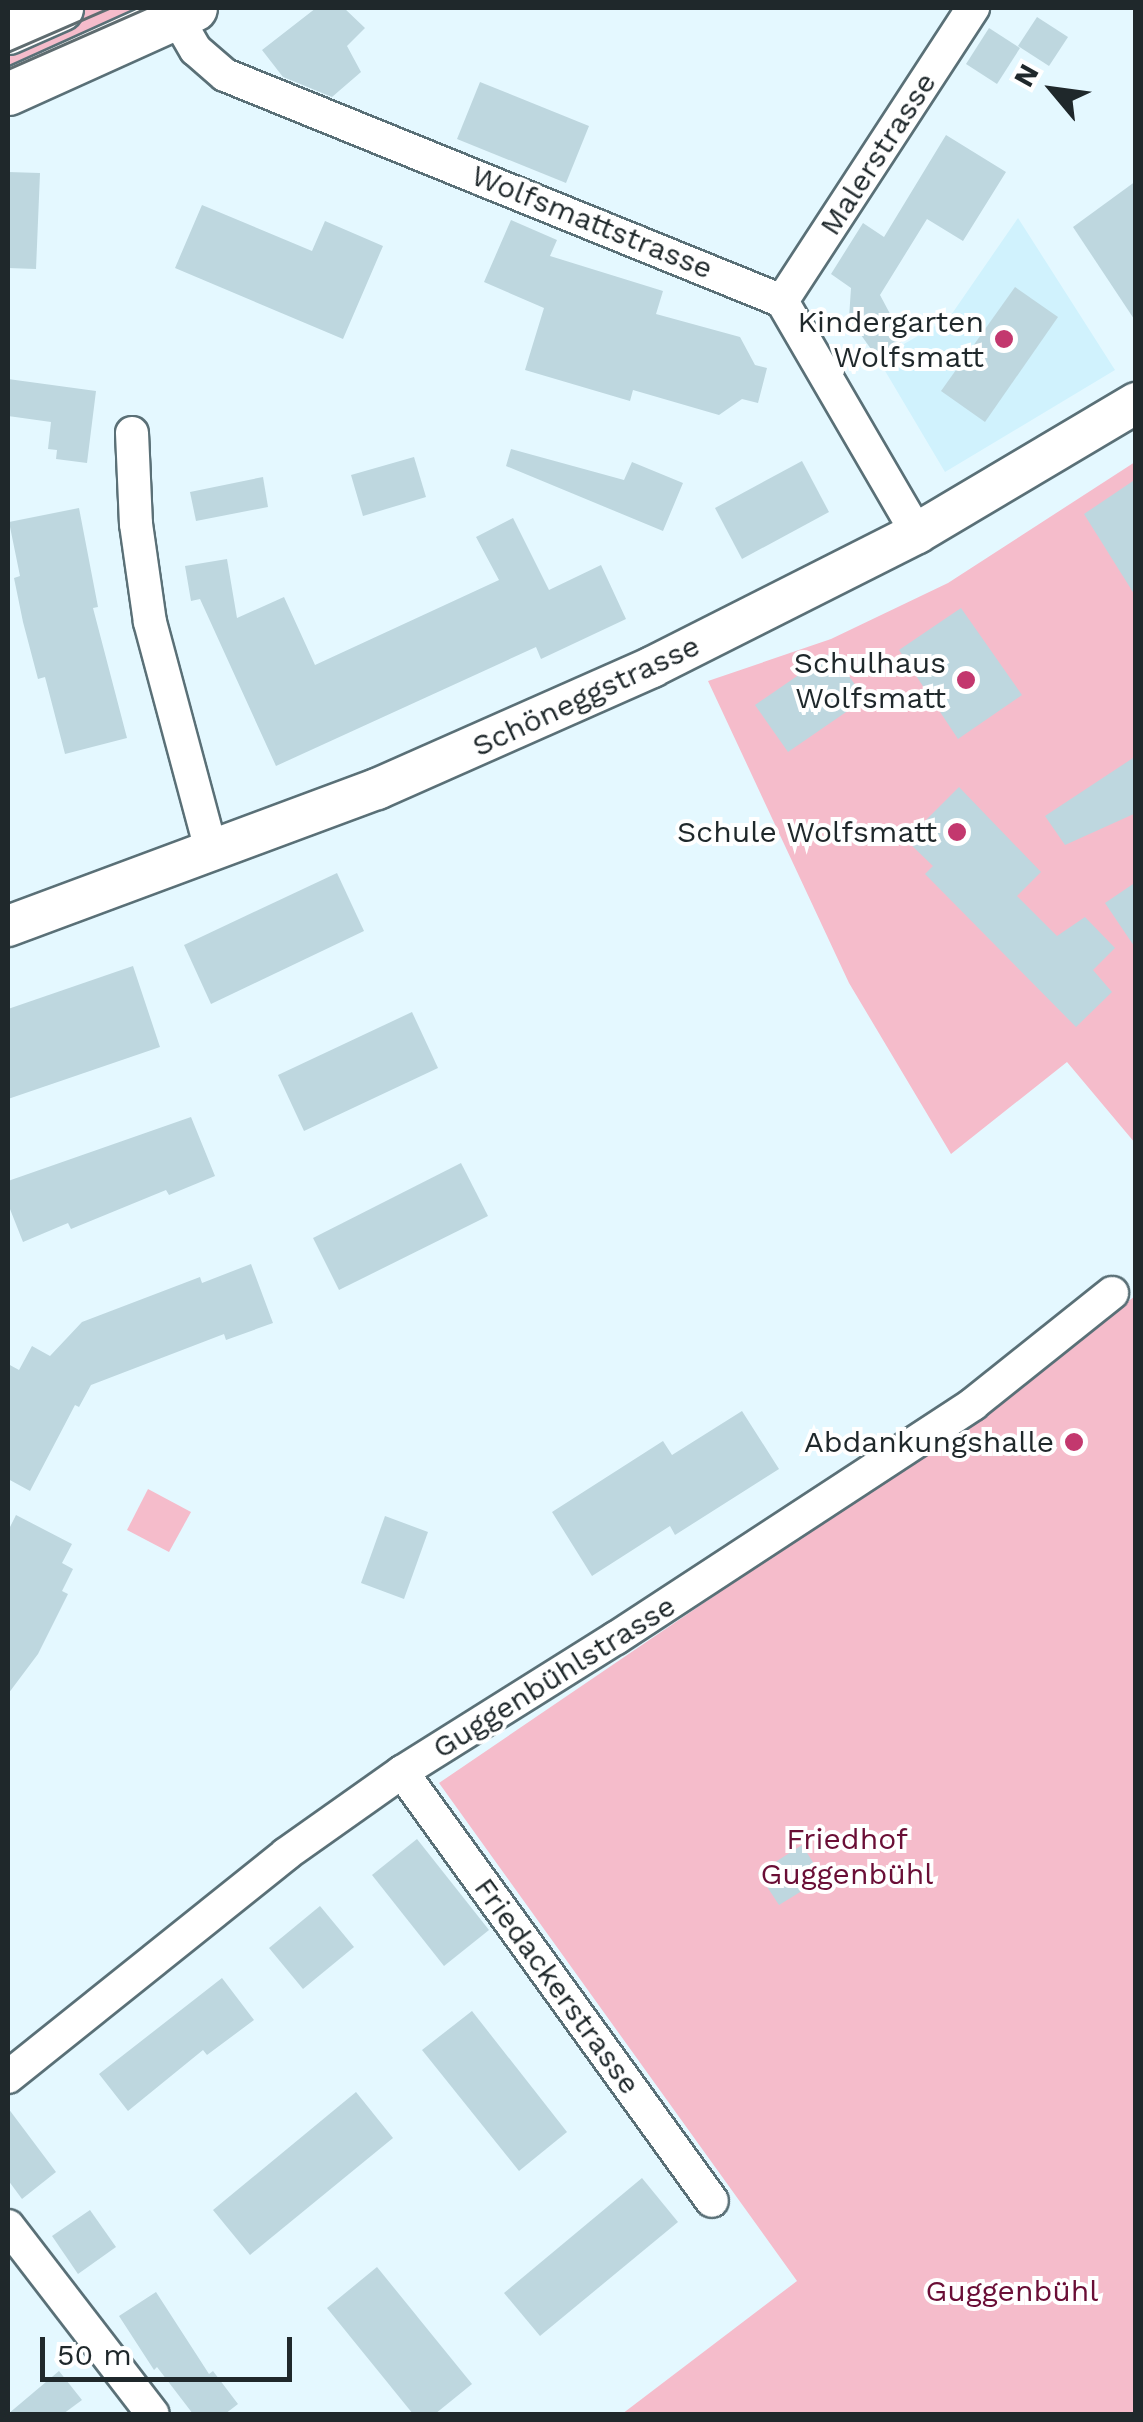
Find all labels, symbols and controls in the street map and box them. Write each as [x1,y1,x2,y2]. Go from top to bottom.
north arrow [1003,40,1103,140]
text: N [1007,58,1046,92]
street label: Malerstrasse [812,66,944,242]
street label: Wolfsmattstrasse [466,157,718,287]
place label: Kindergarten Wolfsmatt [797,304,984,374]
marker: Kindergarten Wolfsmatt [993,328,1015,350]
street label: Schöneggstrasse [467,628,705,764]
place label: Schulhaus Wolfsmatt [794,645,946,716]
marker: Schulhaus Wolfsmatt [955,669,977,691]
place label: Schule Wolfsmatt [676,814,937,850]
marker: Schule Wolfsmatt [946,821,968,843]
place label: Abdankungshalle [804,1424,1054,1460]
marker: Abdankungshalle [1063,1431,1085,1453]
street label: Guggenbühlstrasse [426,1588,682,1766]
park label: Friedhof Guggenbühl [760,1821,934,1892]
street label: Friedackerstrasse [466,1871,648,2101]
park label: Guggenbühl [925,2273,1099,2309]
scale bar [45,2317,298,2379]
text: 50 m [57,2337,132,2372]

